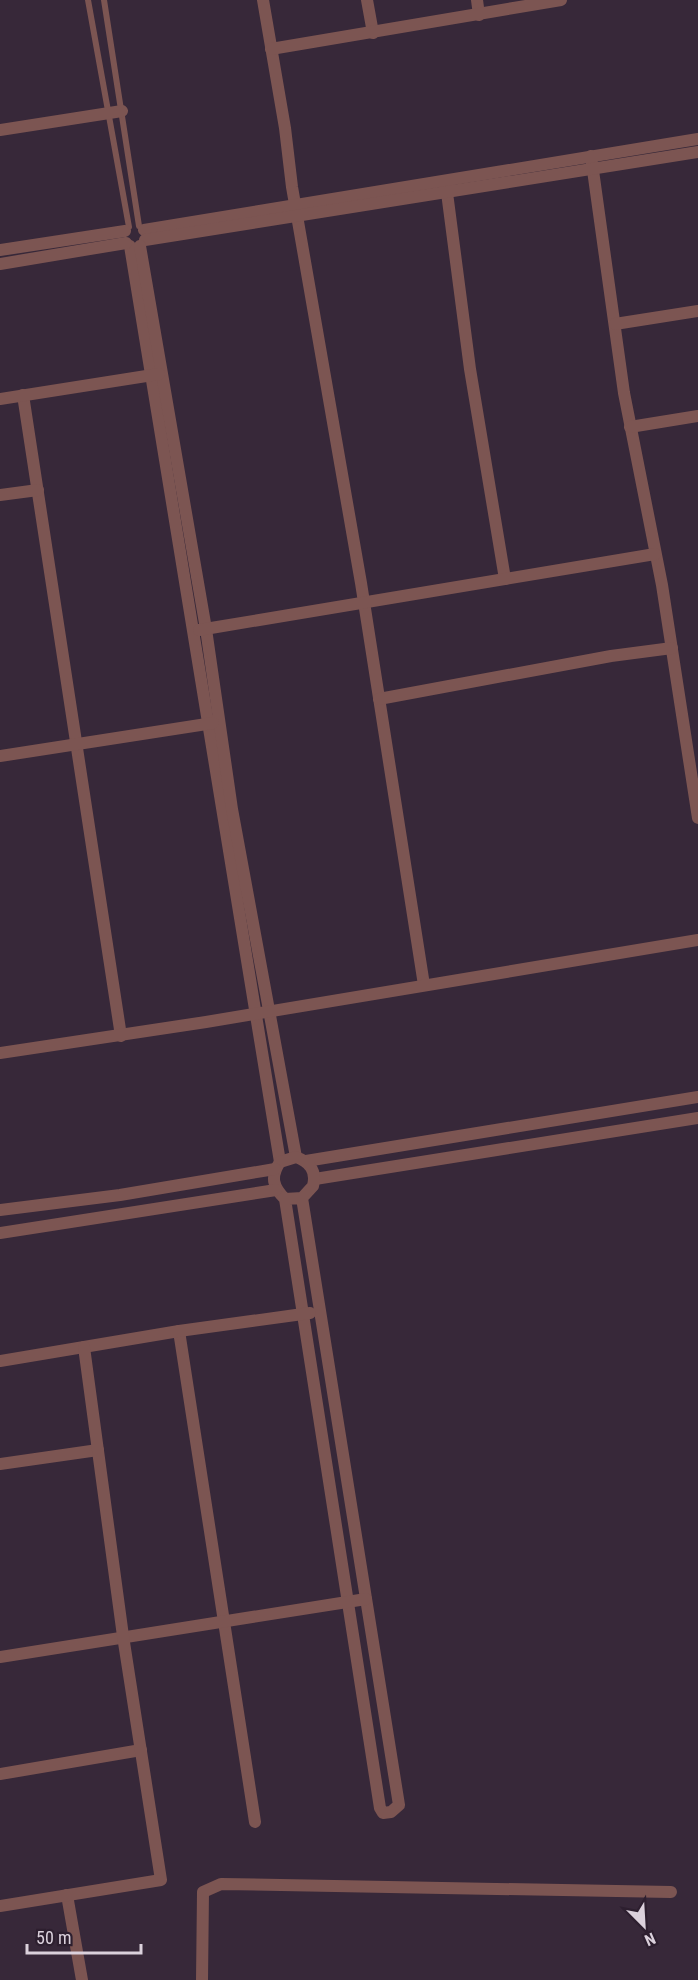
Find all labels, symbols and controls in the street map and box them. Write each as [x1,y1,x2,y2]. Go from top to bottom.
north arrow [614,1896,674,1956]
scale bar [27,1917,141,1955]
text: 50 m [36,1927,71,1948]
text: N [642,1929,658,1950]

